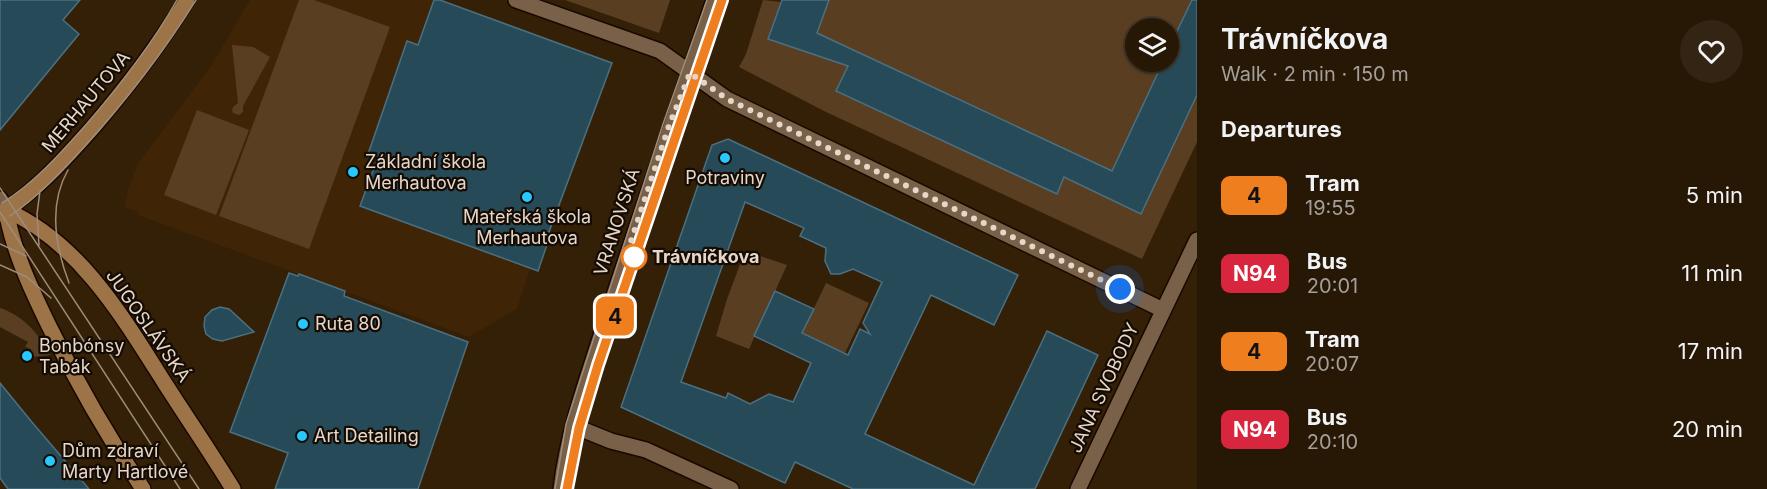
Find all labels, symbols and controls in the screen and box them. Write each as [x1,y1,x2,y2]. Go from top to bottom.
map controls [1125,18,1179,72]
button: layers [1125,18,1179,72]
button: heart [1680,20,1743,83]
text: Trávníčkova [1221,22,1388,56]
street label: MERHAUTOVA [37,47,134,156]
text: Walk · 2 min · 150 m [1221,62,1409,86]
text: Departures [1221,116,1342,142]
place label: Základní škola Merhautova [365,151,486,193]
marker: Potraviny [718,151,732,165]
marker: Základní škola Merhautova [346,165,360,179]
street label: VRANOVSKÁ [588,165,644,278]
place label: Potraviny [685,167,765,188]
text: Tram [1305,170,1360,196]
text: 5 min [1686,182,1743,208]
text: 4 [1247,183,1261,208]
marker: Mateřská škola Merhautova [520,190,534,204]
text: 19:55 [1305,196,1356,220]
place label: Mateřská škola Merhautova [463,206,591,248]
marker: Trávníčkova [621,244,647,270]
place label: Trávníčkova [652,246,760,267]
text: Bus [1307,248,1347,274]
text: 11 min [1681,260,1743,286]
text: N94 [1233,261,1277,286]
street label: JUGOSLÁVSKÁ [102,265,196,386]
your location [1105,274,1135,304]
text: 20:01 [1307,274,1358,298]
line badge: 4 [596,296,634,336]
text: 4 [608,304,622,329]
place label: Ruta 80 [315,313,381,334]
marker: Ruta 80 [296,317,310,331]
street label: JANA SVOBODY [1064,320,1143,456]
text: Tram [1305,326,1360,352]
place label: Bonbónsy Tabák [39,335,124,377]
text: 17 min [1678,338,1743,364]
text: 4 [1247,339,1261,364]
marker: Bonbónsy Tabák [20,349,34,363]
text: 20:07 [1305,352,1359,376]
text: Bus [1307,404,1347,430]
text: 20 min [1672,416,1743,442]
text: N94 [1233,417,1277,442]
place label: Art Detailing [314,425,419,446]
marker: Art Detailing [295,429,309,443]
text: 20:10 [1307,430,1358,454]
place label: Dům zdraví Marty Hartlové [62,440,188,482]
marker: Dům zdraví Marty Hartlové [43,454,57,468]

